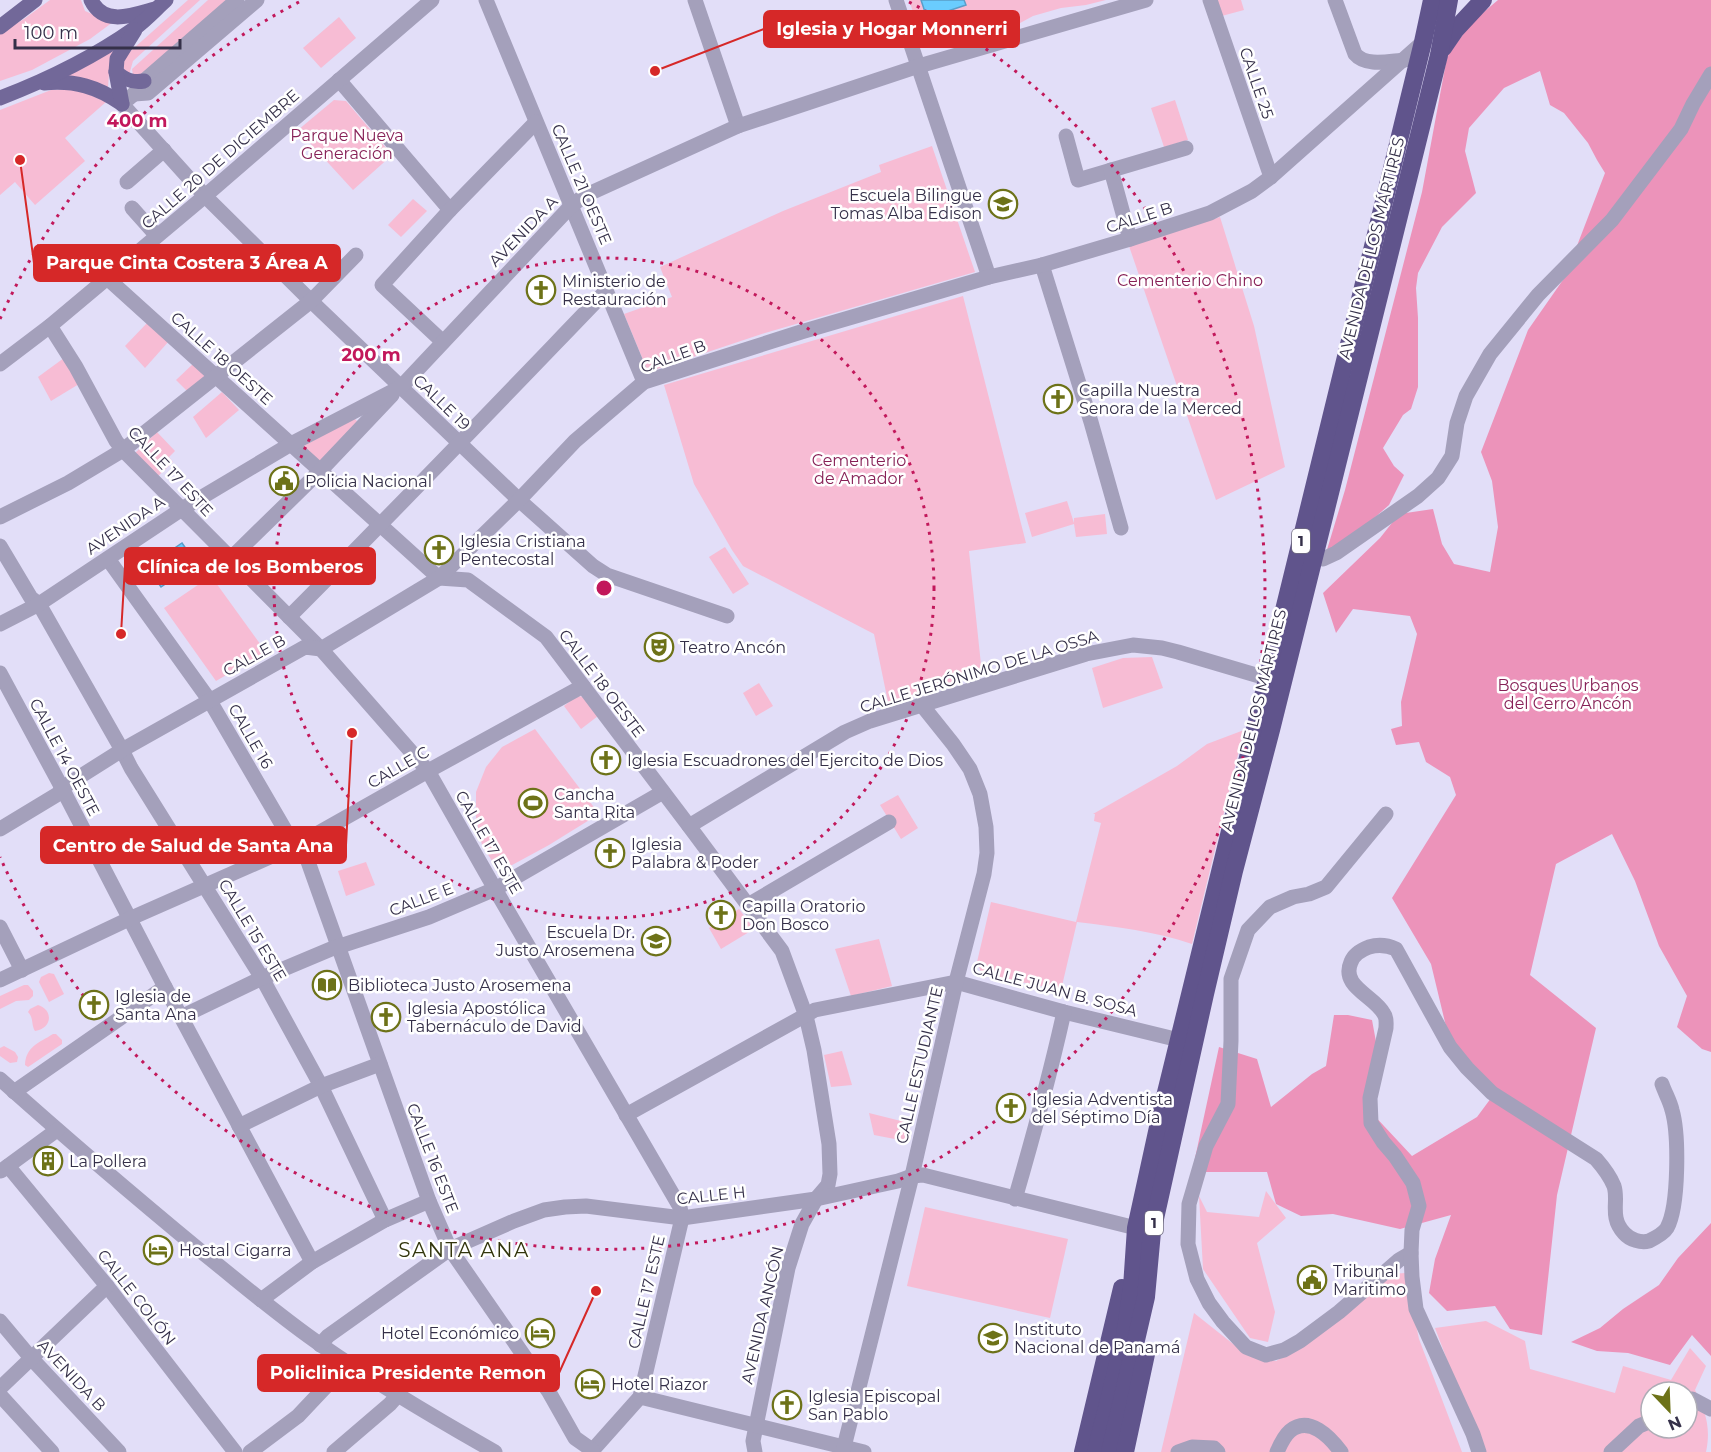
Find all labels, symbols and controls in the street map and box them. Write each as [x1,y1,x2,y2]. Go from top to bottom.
callout: Iglesia y Hogar Monnerri [764,11,1019,47]
scale bar [15,12,180,50]
text: Iglesia y Hogar Monnerri [776,18,1008,40]
text: 100 m [24,22,78,44]
street label: CALLE 25 [1235,45,1278,121]
street label: CALLE 20 DE DICIEMBRE [138,86,303,233]
text: 400 m [107,110,167,132]
street label: CALLE 21 OESTE [548,121,615,247]
park label: Parque Nueva Generación [290,126,404,163]
street label: AVENIDA DE LOS MÁRTIRES [1335,135,1408,361]
place label: Escuela Bilingue Tomas Alba Edison [831,186,982,223]
school or university icon: Escuela Bilingue Tomas Alba Edison [987,188,1019,220]
street label: AVENIDA A [485,192,562,271]
street label: CALLE B [1104,198,1175,237]
callout: Parque Cinta Costera 3 Área A [34,245,340,281]
text: Parque Cinta Costera 3 Área A [46,252,328,274]
park label: Cementerio Chino [1117,271,1263,290]
place label: Ministerio de Restauración [562,272,667,309]
church icon: Ministerio de Restauración [525,274,557,306]
street label: CALLE 18 OESTE [167,308,276,409]
street label: CALLE B [638,336,709,377]
text: 200 m [341,344,401,366]
street label: CALLE 19 [409,371,474,434]
place label: Capilla Nuestra Senora de la Merced [1079,381,1242,418]
church icon: Capilla Nuestra Senora de la Merced [1042,383,1074,415]
street label: CALLE 17 ESTE [124,422,217,520]
park label: Cementerio de Amador [812,451,906,488]
public building icon: Policia Nacional [268,465,300,497]
place label: Policia Nacional [305,472,432,491]
street label: AVENIDA A [82,492,169,559]
road number: 1 [1292,529,1310,553]
place label: Iglesia Cristiana Pentecostal [460,532,586,569]
church icon: Iglesia Cristiana Pentecostal [423,534,455,566]
callout: Clínica de los Bomberos [125,548,375,584]
text: Clínica de los Bomberos [137,556,364,578]
centre of rings [594,578,614,598]
street label: AVENIDA DE LOS MÁRTIRES [1217,607,1290,833]
street label: CALLE 18 OESTE [555,626,648,741]
street label: CALLE JERÓNIMO DE LA OSSA [858,626,1101,717]
street label: CALLE B [220,631,289,680]
theatre icon: Teatro Ancón [643,631,675,663]
place label: Teatro Ancón [680,638,786,657]
park label: Bosques Urbanos del Cerro Ancón [1497,676,1639,713]
street label: CALLE 14 OESTE [26,695,104,819]
street label: CALLE 16 [224,700,277,772]
street label: CALLE C [364,742,432,793]
church icon: Iglesia Escuadrones del Ejercito de Dios [590,744,622,776]
place label: Iglesia Escuadrones del Ejercito de Dios [627,751,943,770]
place label: Cancha Santa Rita [554,785,635,822]
street label: CALLE 17 ESTE [451,787,526,897]
sports icon: Cancha Santa Rita [517,787,549,819]
callout: Centro de Salud de Santa Ana [41,827,346,863]
text: Centro de Salud de Santa Ana [53,835,333,857]
place label: Iglesia Palabra & Poder [631,835,759,872]
church icon: Iglesia Palabra & Poder [594,837,626,869]
street label: CALLE 15 ESTE [215,876,290,985]
street label: CALLE E [387,879,456,920]
place label: Capilla Oratorio Don Bosco [742,897,866,934]
church icon: Capilla Oratorio Don Bosco [705,899,737,931]
place label: Escuela Dr. Justo Arosemena [495,923,635,960]
school or university icon: Escuela Dr. Justo Arosemena [640,925,672,957]
street label: CALLE JUAN B. SOSA [970,958,1140,1021]
library icon: Biblioteca Justo Arosemena [311,969,343,1001]
place label: Biblioteca Justo Arosemena [348,976,571,995]
street label: CALLE ESTUDIANTE [892,985,947,1146]
place label: Iglesia de Santa Ana [115,987,197,1024]
church icon: Iglesia de Santa Ana [78,989,110,1021]
place label: Iglesia Apostólica Tabernáculo de David [407,999,582,1036]
church icon: Iglesia Apostólica Tabernáculo de David [370,1001,402,1033]
place label: Iglesia Adventista del Séptimo Día [1032,1090,1173,1127]
church icon: Iglesia Adventista del Séptimo Día [995,1092,1027,1124]
street label: CALLE 16 ESTE [403,1101,462,1216]
building icon: La Pollera [32,1145,64,1177]
place label: La Pollera [69,1152,147,1171]
street label: CALLE H [676,1182,747,1209]
road number: 1 [1145,1211,1163,1235]
street label: CALLE 17 ESTE [624,1233,669,1351]
hotel icon: Hostal Cigarra [142,1234,174,1266]
district label: SANTA ANA [398,1238,530,1262]
place label: Hostal Cigarra [179,1241,292,1260]
street label: AVENIDA ANCÓN [737,1244,788,1386]
street label: CALLE COLÓN [93,1246,180,1349]
place label: Tribunal Maritimo [1333,1262,1406,1299]
public building icon: Tribunal Maritimo [1296,1264,1328,1296]
hotel icon: Hotel Económico [524,1317,556,1349]
place label: Instituto Nacional de Panamá [1014,1320,1181,1357]
school or university icon: Instituto Nacional de Panamá [977,1322,1009,1354]
place label: Hotel Económico [381,1324,519,1343]
street label: AVENIDA B [34,1336,110,1415]
callout: Policlinica Presidente Remon [258,1355,559,1391]
text: Policlinica Presidente Remon [270,1362,546,1384]
hotel icon: Hotel Riazor [574,1368,606,1400]
place label: Hotel Riazor [611,1375,708,1394]
north arrow [1639,1380,1699,1440]
place label: Iglesia Episcopal San Pablo [808,1387,941,1424]
church icon: Iglesia Episcopal San Pablo [771,1389,803,1421]
text: N [1665,1412,1684,1435]

